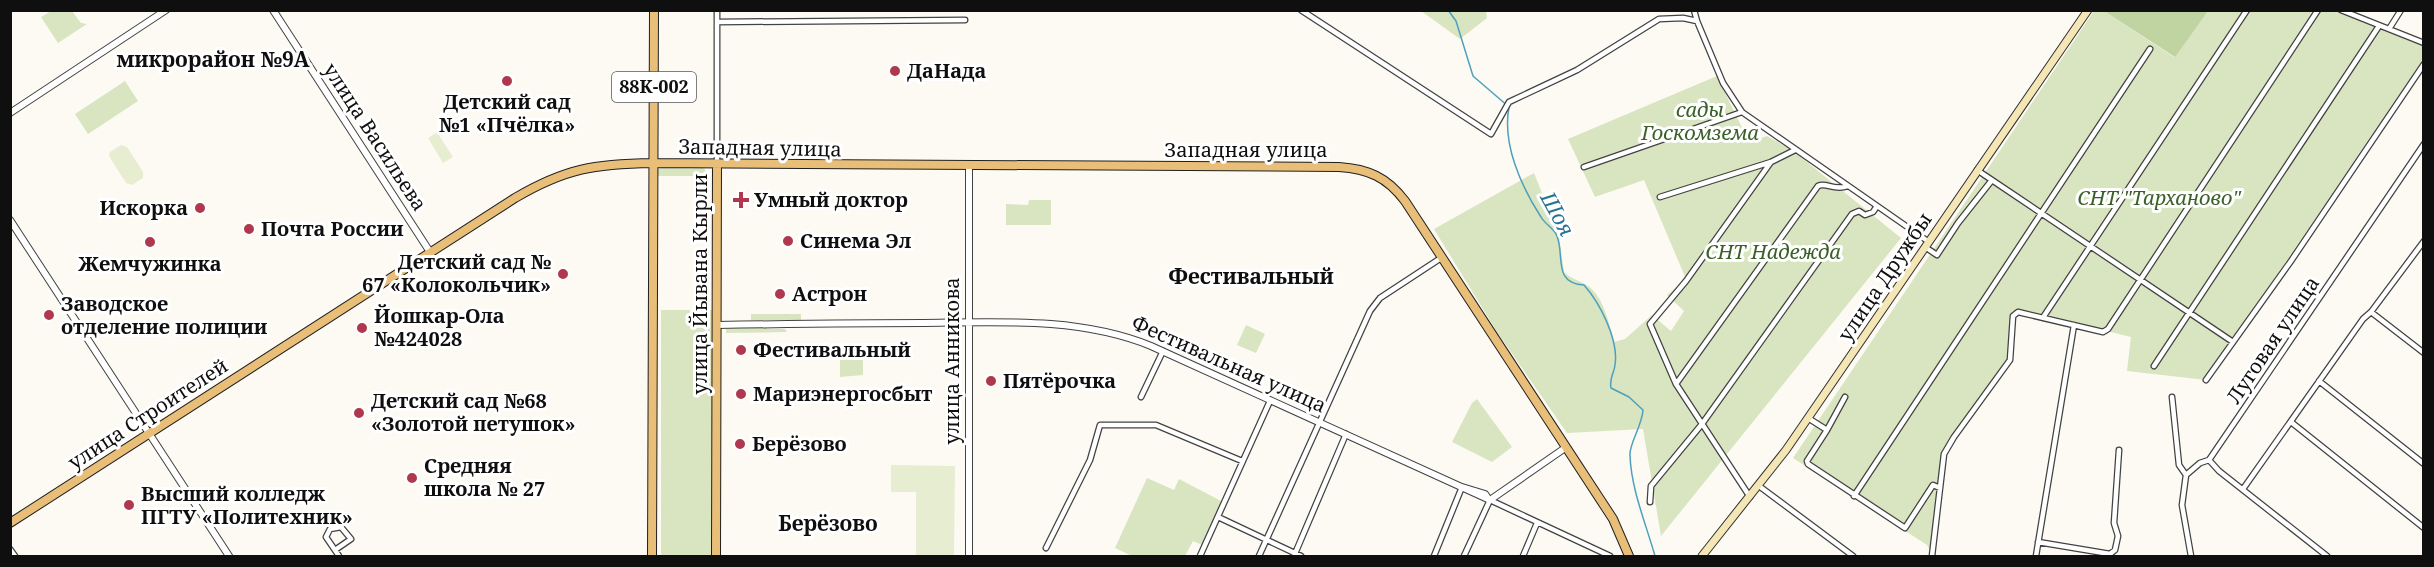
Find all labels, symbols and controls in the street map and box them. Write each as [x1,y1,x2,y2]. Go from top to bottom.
district label: микрорайон №9А [116,45,310,73]
place label: ДаНада [907,57,987,84]
street label: улица Васильева [318,58,433,216]
marker: ДаНада [888,64,902,78]
road number: 88К-002 [612,72,696,102]
marker: Детский сад №1 «Пчёлка» [500,74,514,88]
place label: Детский сад №1 «Пчёлка» [439,88,575,138]
park label: сады Госкомзема [1640,96,1759,146]
street label: Западная улица [678,133,842,162]
street label: Западная улица [1164,136,1328,163]
street label: улица Йывана Кырли [686,174,713,394]
park label: СНТ "Тарханово" [2077,184,2241,211]
place label: Умный доктор [754,186,908,213]
water label: Шоя [1534,186,1581,241]
marker: Умный доктор [732,191,750,209]
place label: Искорка [99,194,188,221]
marker: Искорка [193,201,207,215]
street label: улица Дружбы [1831,207,1938,346]
place label: Почта России [261,215,404,242]
marker: Почта России [242,222,256,236]
place label: Синема Эл [800,227,912,254]
marker: Синема Эл [781,234,795,248]
marker: Жемчужинка [143,235,157,249]
park label: СНТ Надежда [1705,238,1841,265]
place label: Детский сад № 67 «Колокольчик» [362,248,551,298]
place label: Жемчужинка [78,250,222,277]
district label: Фестивальный [1168,262,1334,290]
marker: Детский сад № 67 «Колокольчик» [556,267,570,281]
street label: Луговая улица [2220,271,2325,409]
street label: улица Анникова [938,277,965,445]
place label: Астрон [792,280,868,307]
marker: Астрон [773,287,787,301]
place label: Заводское отделение полиции [61,290,268,340]
place label: Йошкар-Ола №424028 [374,302,505,352]
marker: Заводское отделение полиции [42,308,56,322]
street label: Фестивальная улица [1128,308,1331,419]
marker: Йошкар-Ола №424028 [355,321,369,335]
place label: Фестивальный [753,336,911,363]
marker: Фестивальный [734,343,748,357]
street label: улица Строителей [63,352,233,475]
place label: Пятёрочка [1003,367,1116,394]
marker: Пятёрочка [984,374,998,388]
place label: Мариэнергосбыт [753,380,932,407]
place label: Детский сад №68 «Золотой петушок» [371,387,576,437]
marker: Мариэнергосбыт [734,387,748,401]
marker: Детский сад №68 «Золотой петушок» [352,406,366,420]
place label: Берёзово [752,430,847,457]
marker: Берёзово [733,437,747,451]
place label: Средняя школа № 27 [424,452,545,502]
marker: Средняя школа № 27 [405,471,419,485]
place label: Высший колледж ПГТУ «Политехник» [141,480,353,530]
marker: Высший колледж ПГТУ «Политехник» [122,498,136,512]
district label: Берёзово [778,509,878,537]

